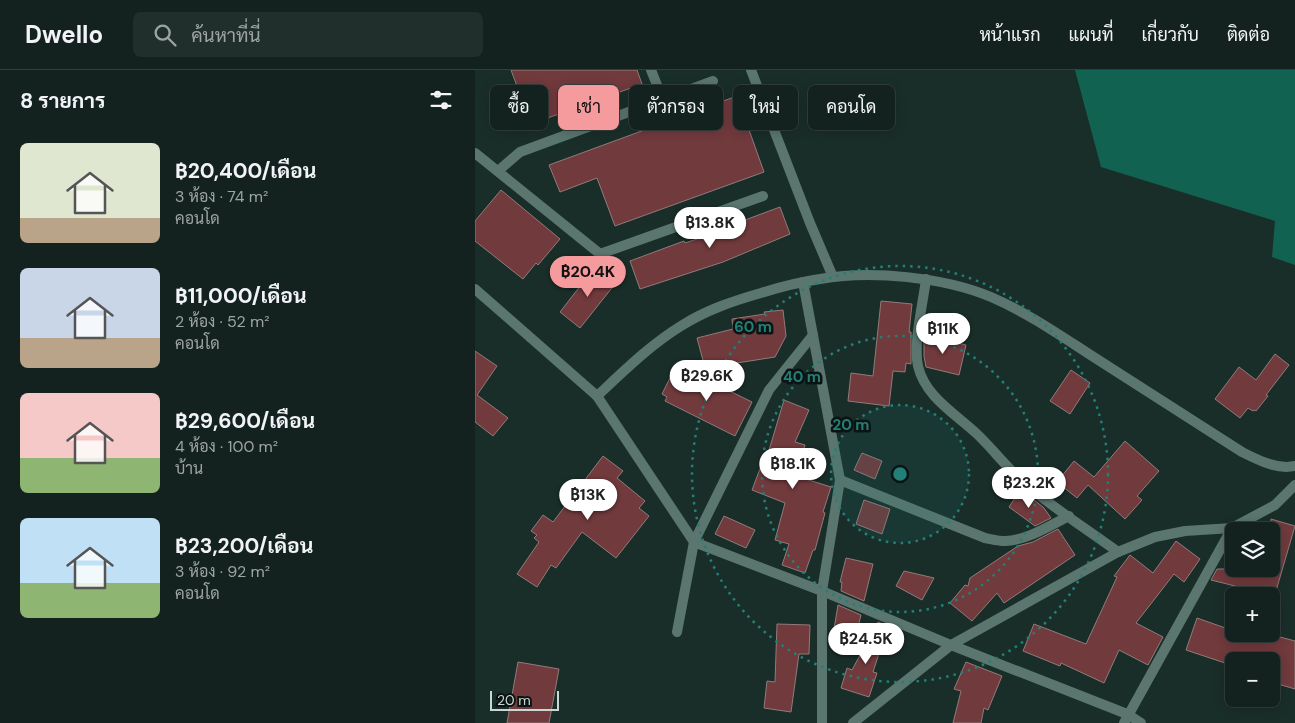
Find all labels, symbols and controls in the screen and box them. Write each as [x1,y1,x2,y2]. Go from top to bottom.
search box [133,12,483,57]
text: Dwello [25,19,103,50]
icon: search [151,21,179,49]
text: ค้นหาที่นี่ [191,23,261,48]
text: หน้าแรก [979,23,1041,47]
text: แผนที่ [1069,23,1113,47]
text: เกี่ยวกับ [1141,23,1199,47]
text: ติดต่อ [1227,23,1270,47]
chip: ซื้อ [490,85,548,130]
chip: เช่า [558,85,619,130]
chip: ตัวกรอง [629,85,723,130]
chip: ใหม่ [733,85,798,130]
chip: คอนโด [808,85,895,130]
icon: filters [427,86,455,114]
text: 8 รายการ [20,87,105,115]
text: ฿20,400/เดือน [175,157,316,185]
icon: home [60,163,120,223]
text: 3 ห้อง · 74 m² [175,186,268,207]
pin: ฿13.8K [669,206,751,249]
text: คอนโด [175,208,220,229]
text: ฿13.8K [685,212,735,233]
pin: ฿20.4K [547,256,629,298]
text: ฿20.4K [561,261,615,282]
text: ฿11,000/เดือน [175,282,307,310]
icon: home [60,288,120,348]
text: 2 ห้อง · 52 m² [175,311,269,332]
pin: ฿11K [913,312,973,355]
text: 60 m [734,317,772,337]
text: ฿11K [927,318,959,339]
text: คอนโด [175,333,220,354]
pin: ฿29.6K [666,360,748,402]
text: ฿29.6K [681,365,733,386]
text: 40 m [783,367,821,387]
text: ฿29,600/เดือน [175,407,315,435]
icon: home [60,413,120,473]
text: 20 m [833,415,869,435]
text: 4 ห้อง · 100 m² [175,436,278,457]
pin: ฿18.1K [752,448,834,490]
text: ฿18.1K [770,453,816,474]
text: บ้าน [175,458,203,479]
centre of rings [891,465,909,483]
pin: ฿23.2K [988,466,1070,509]
text: ฿23.2K [1003,472,1055,493]
pin: ฿13K [558,478,618,521]
text: ฿13K [570,484,606,505]
map controls [1225,522,1280,707]
button: layers [1225,522,1280,577]
text: ฿23,200/เดือน [175,532,313,560]
icon: home [60,538,120,598]
text: 3 ห้อง · 92 m² [175,561,270,582]
text: คอนโด [175,583,220,604]
button: + [1225,587,1280,642]
pin: ฿24.5K [825,622,907,665]
text: ฿24.5K [839,628,893,649]
button: − [1225,652,1280,707]
scale bar [490,688,559,711]
text: 20 m [497,691,531,709]

